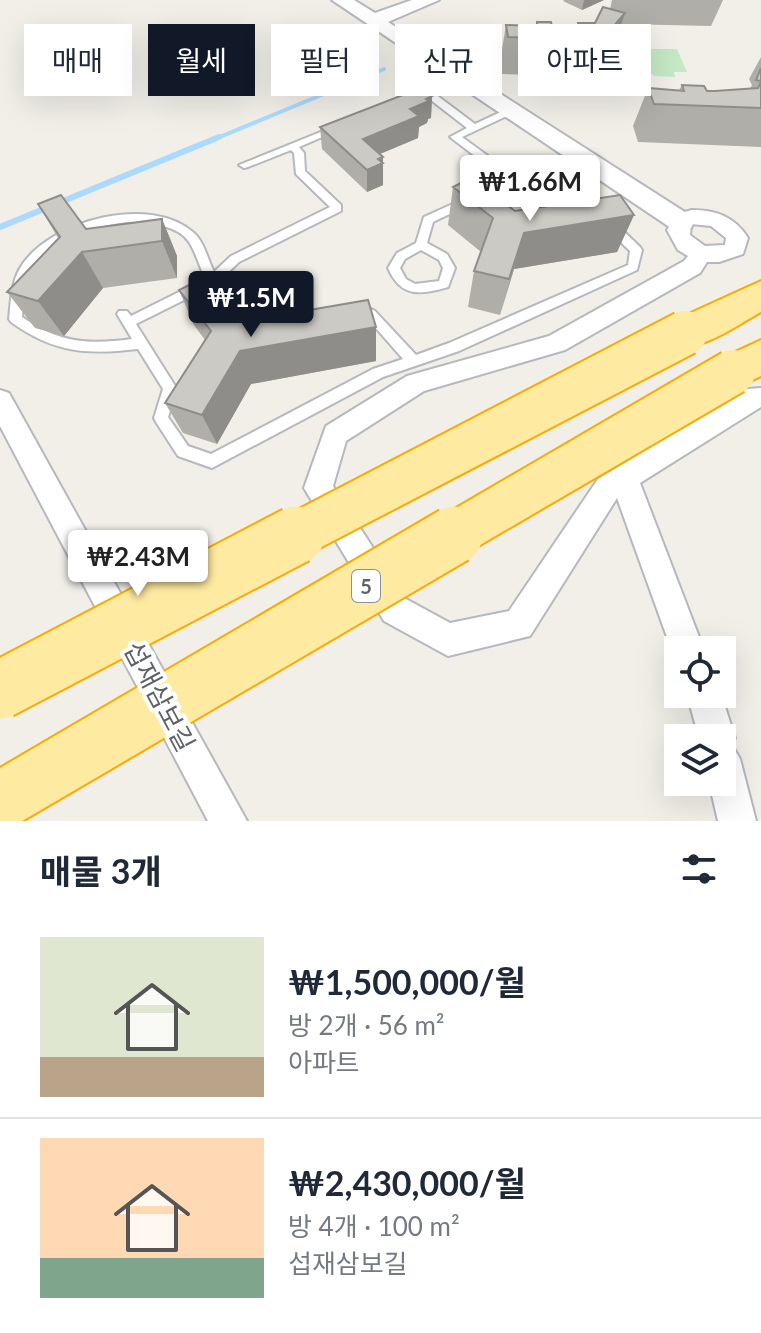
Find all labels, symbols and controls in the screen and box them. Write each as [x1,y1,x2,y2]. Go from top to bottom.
chip: 매매 [24,24,132,96]
chip: 월세 [148,24,255,96]
chip: 필터 [271,24,379,96]
chip: 신규 [395,24,502,96]
chip: 아파트 [518,24,651,96]
pin: ₩1.66M [465,155,595,223]
text: ₩1.66M [478,165,582,197]
pin: ₩1.5M [195,271,307,339]
text: ₩1.5M [207,281,296,313]
pin: ₩2.43M [73,530,203,598]
text: ₩2.43M [86,540,190,572]
road number: 5 [352,570,380,602]
street label: 섭재삼보길 [118,636,202,756]
map controls [664,636,736,796]
button: locate [664,636,736,708]
button: layers [664,724,736,796]
icon: filters [677,847,721,891]
text: 매물 3개 [40,850,162,891]
text: ₩1,500,000/월 [288,961,526,1002]
icon: home [104,969,200,1065]
text: 방 2개 · 56 m² [288,1009,445,1041]
text: 아파트 [288,1046,360,1078]
text: ₩2,430,000/월 [288,1162,526,1203]
icon: home [104,1170,200,1266]
text: 방 4개 · 100 m² [288,1210,460,1242]
text: 섭재삼보길 [288,1247,408,1279]

